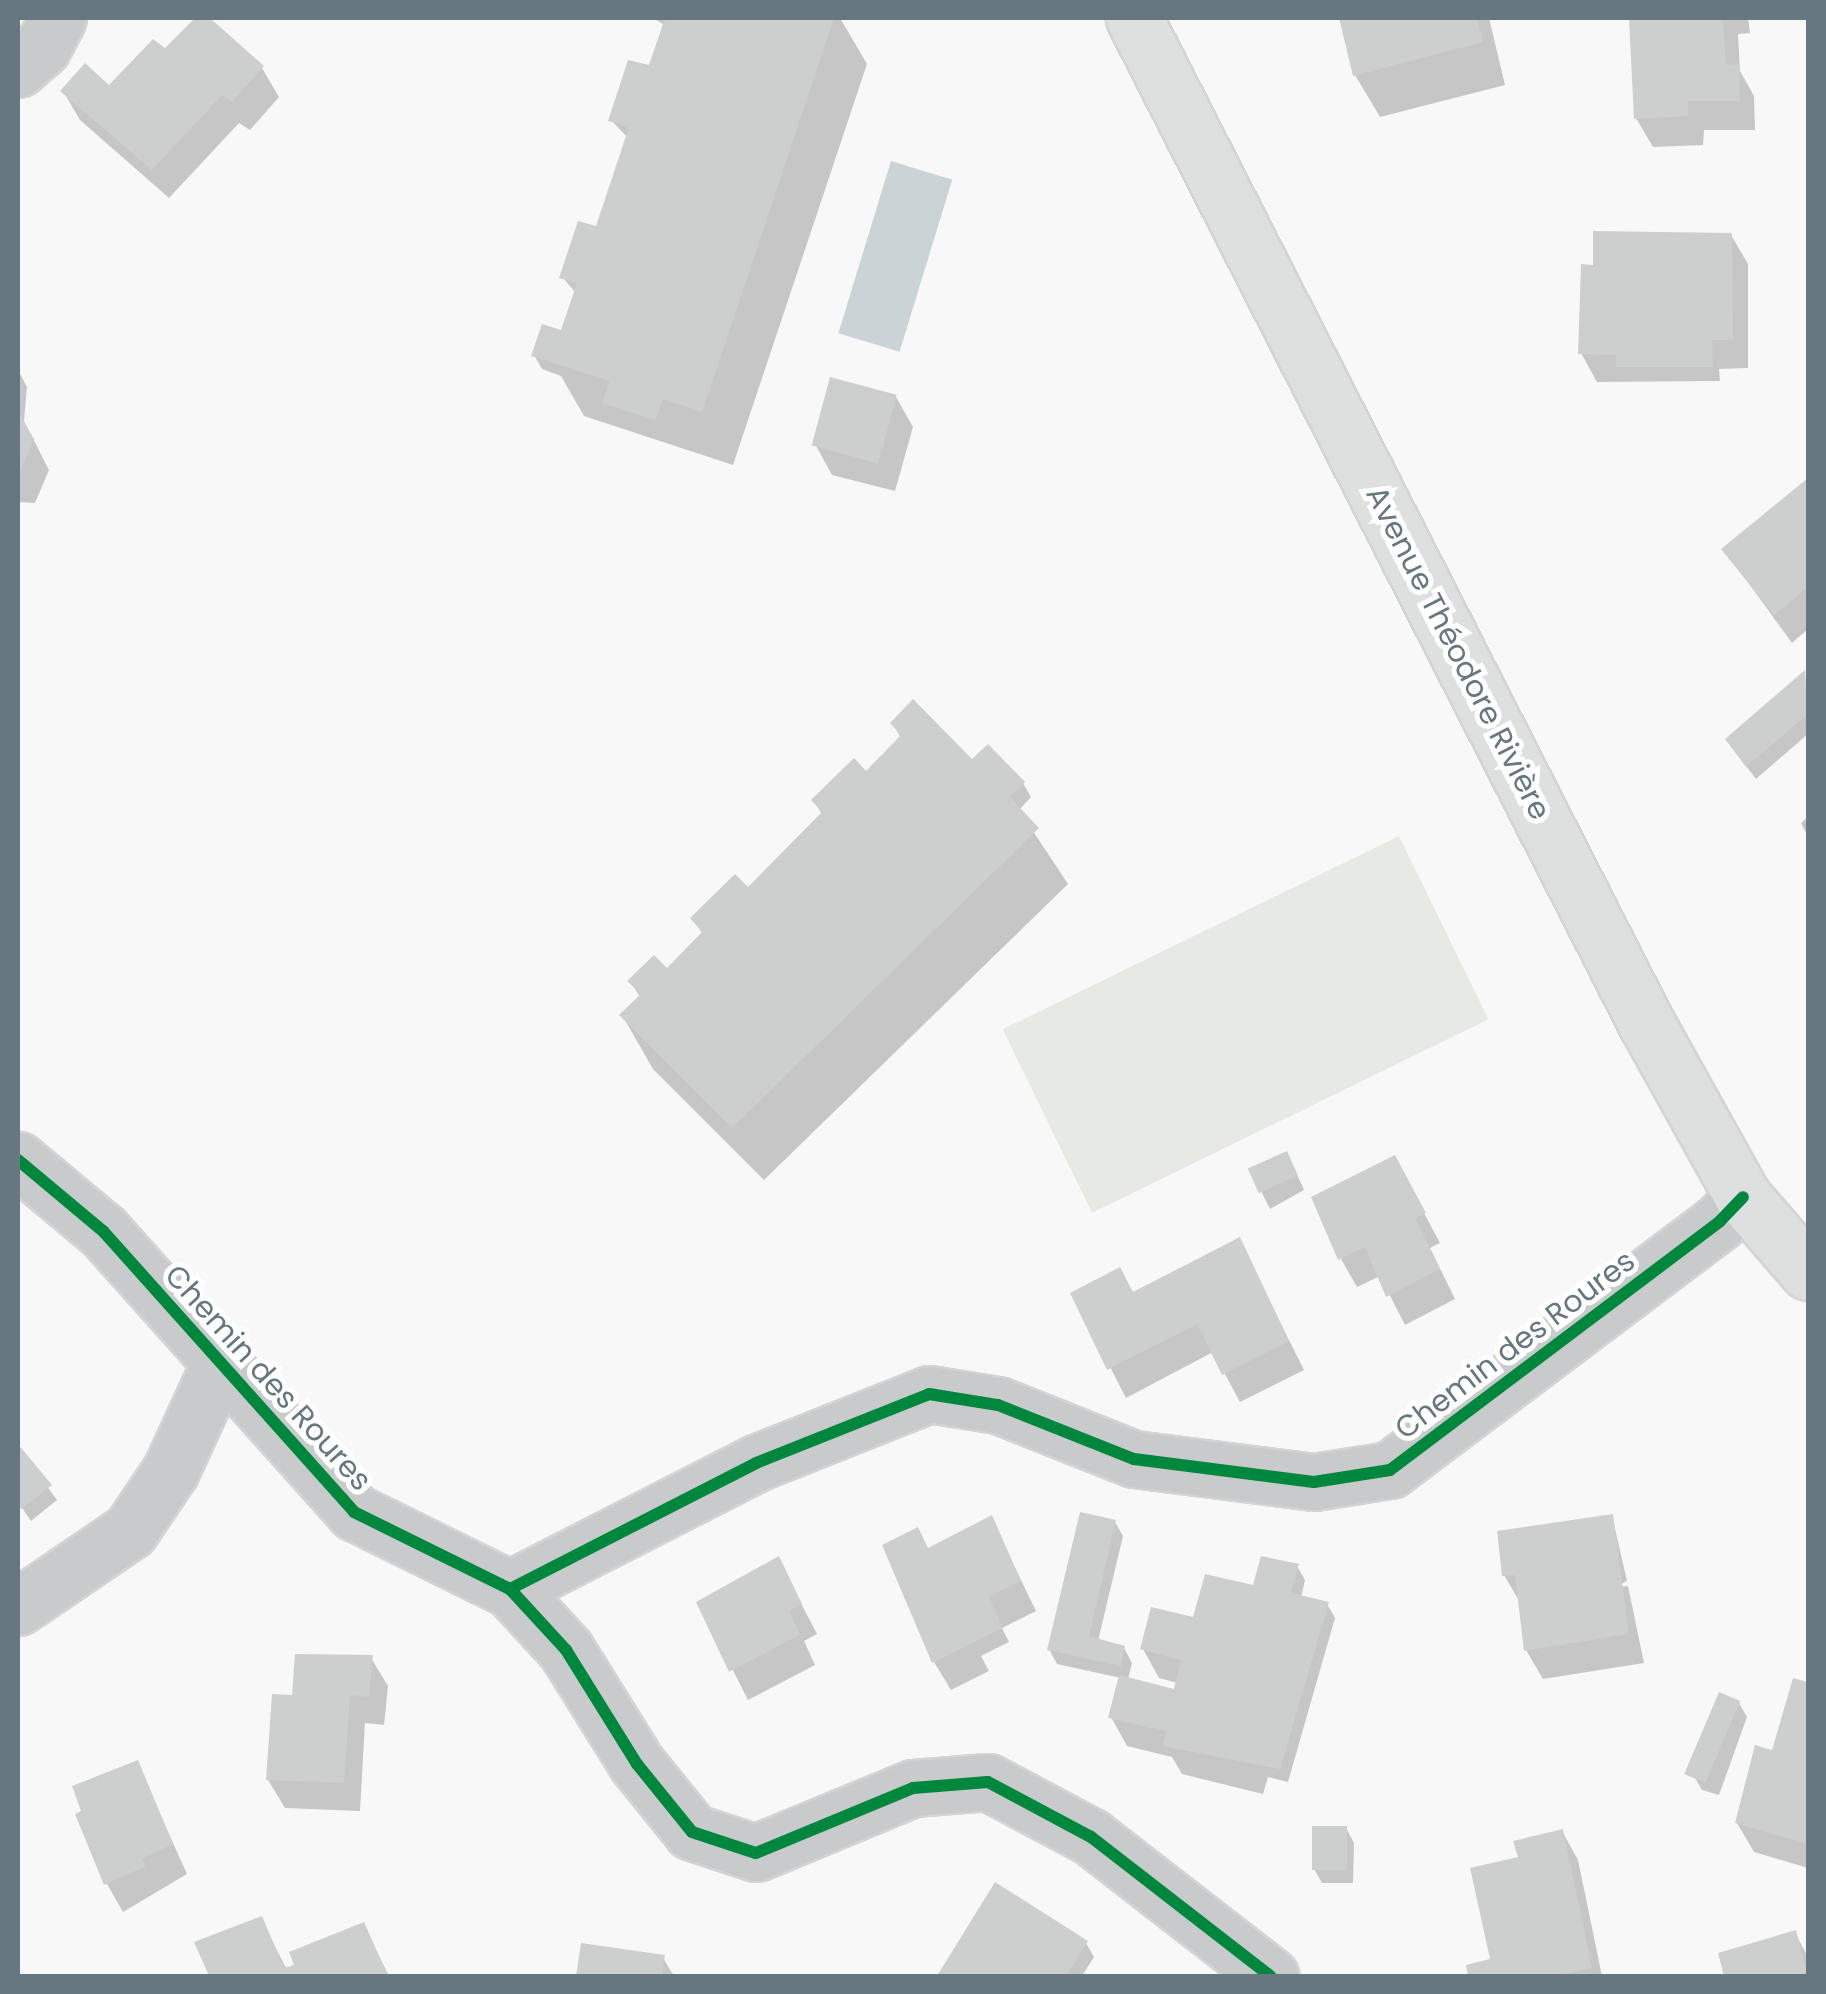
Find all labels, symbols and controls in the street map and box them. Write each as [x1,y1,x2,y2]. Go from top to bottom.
street label: Avenue Théodore Rivière [1358,480,1558,826]
street label: Chemin des Roures [1388,1243,1642,1447]
street label: Chemin des Roures [157,1258,379,1498]

